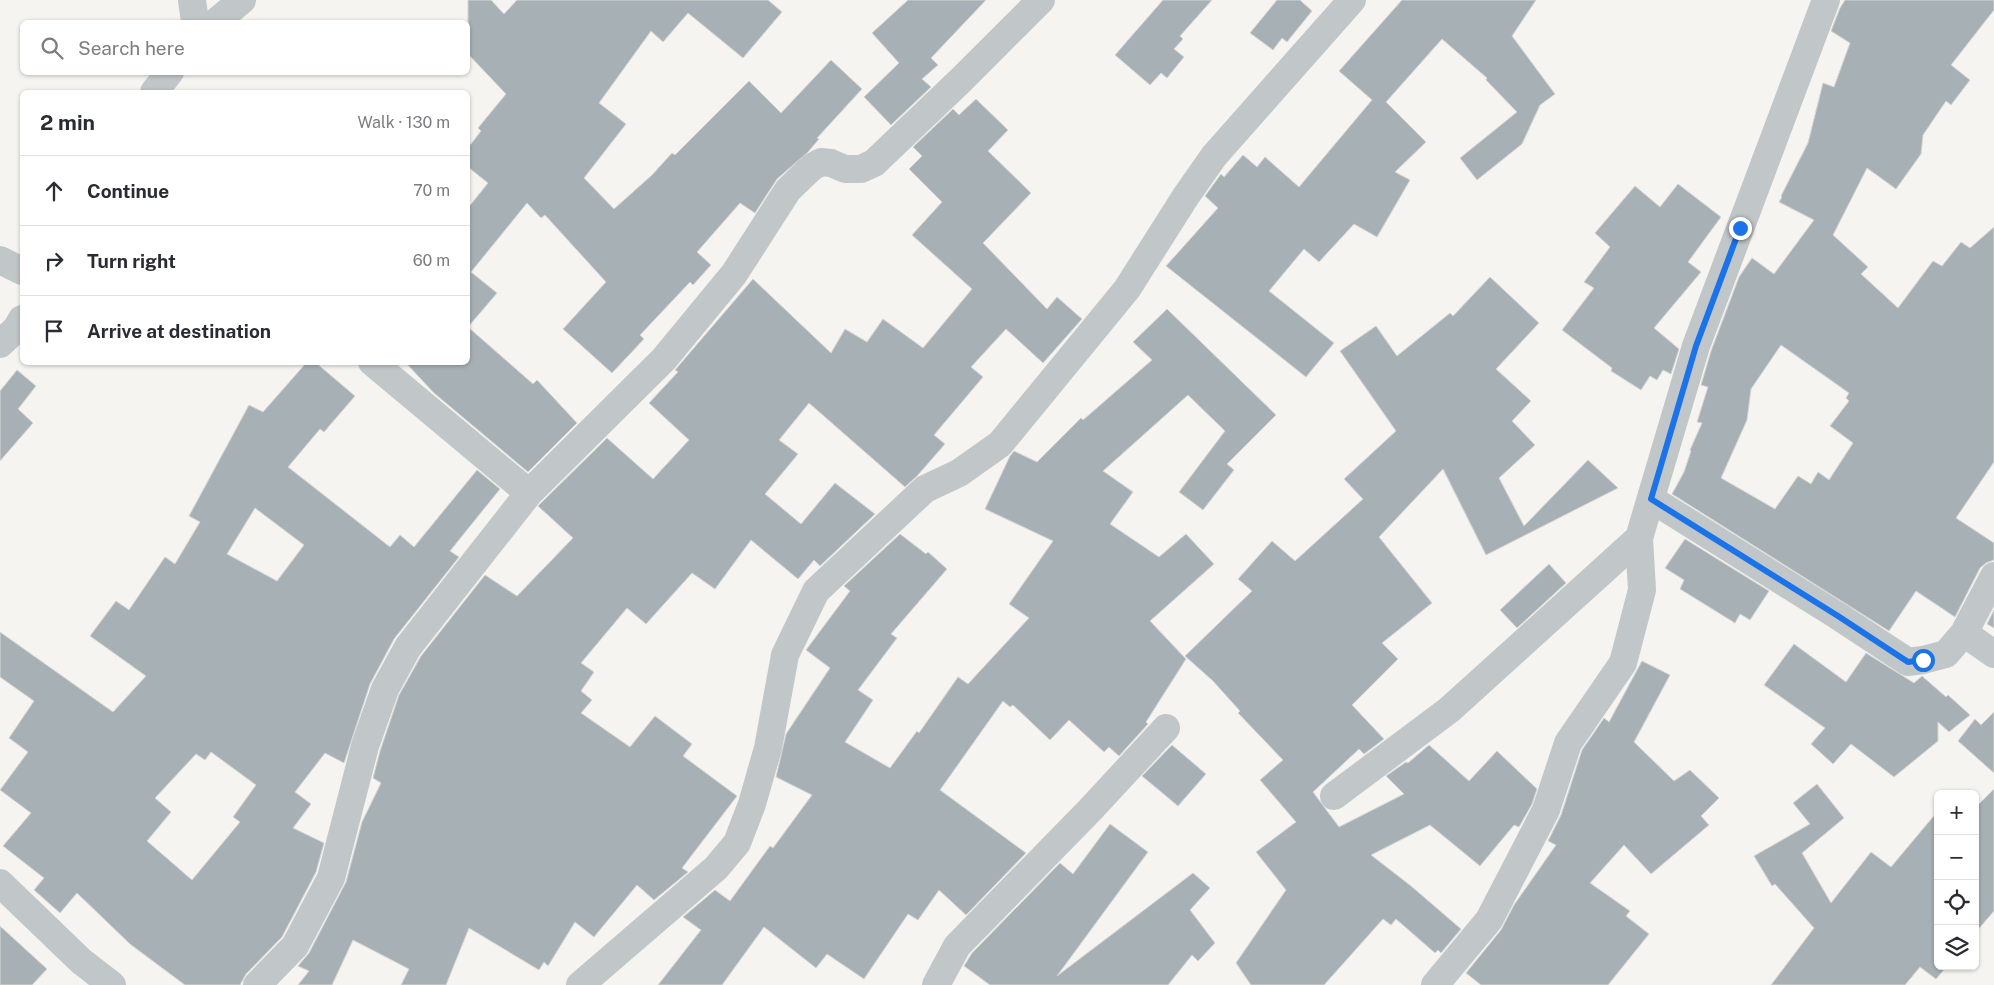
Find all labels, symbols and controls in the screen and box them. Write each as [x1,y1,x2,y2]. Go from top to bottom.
search box [20,20,470,75]
icon: search [38,34,66,62]
text: Search here [78,37,185,59]
text: 2 min [40,110,95,135]
text: Walk · 130 m [357,113,450,132]
icon: ahead [40,177,68,205]
text: Continue [87,180,169,202]
text: 70 m [413,181,450,200]
route end [1729,217,1752,240]
icon: right [40,247,68,275]
text: Turn right [87,250,176,272]
text: 60 m [413,251,450,270]
icon: arrive [40,317,68,345]
text: Arrive at destination [87,320,271,342]
route start [1912,649,1935,672]
map controls [1934,790,1979,970]
button: + [1934,790,1979,835]
button: − [1934,835,1979,880]
button: locate [1934,880,1979,925]
button: layers [1934,925,1979,970]

